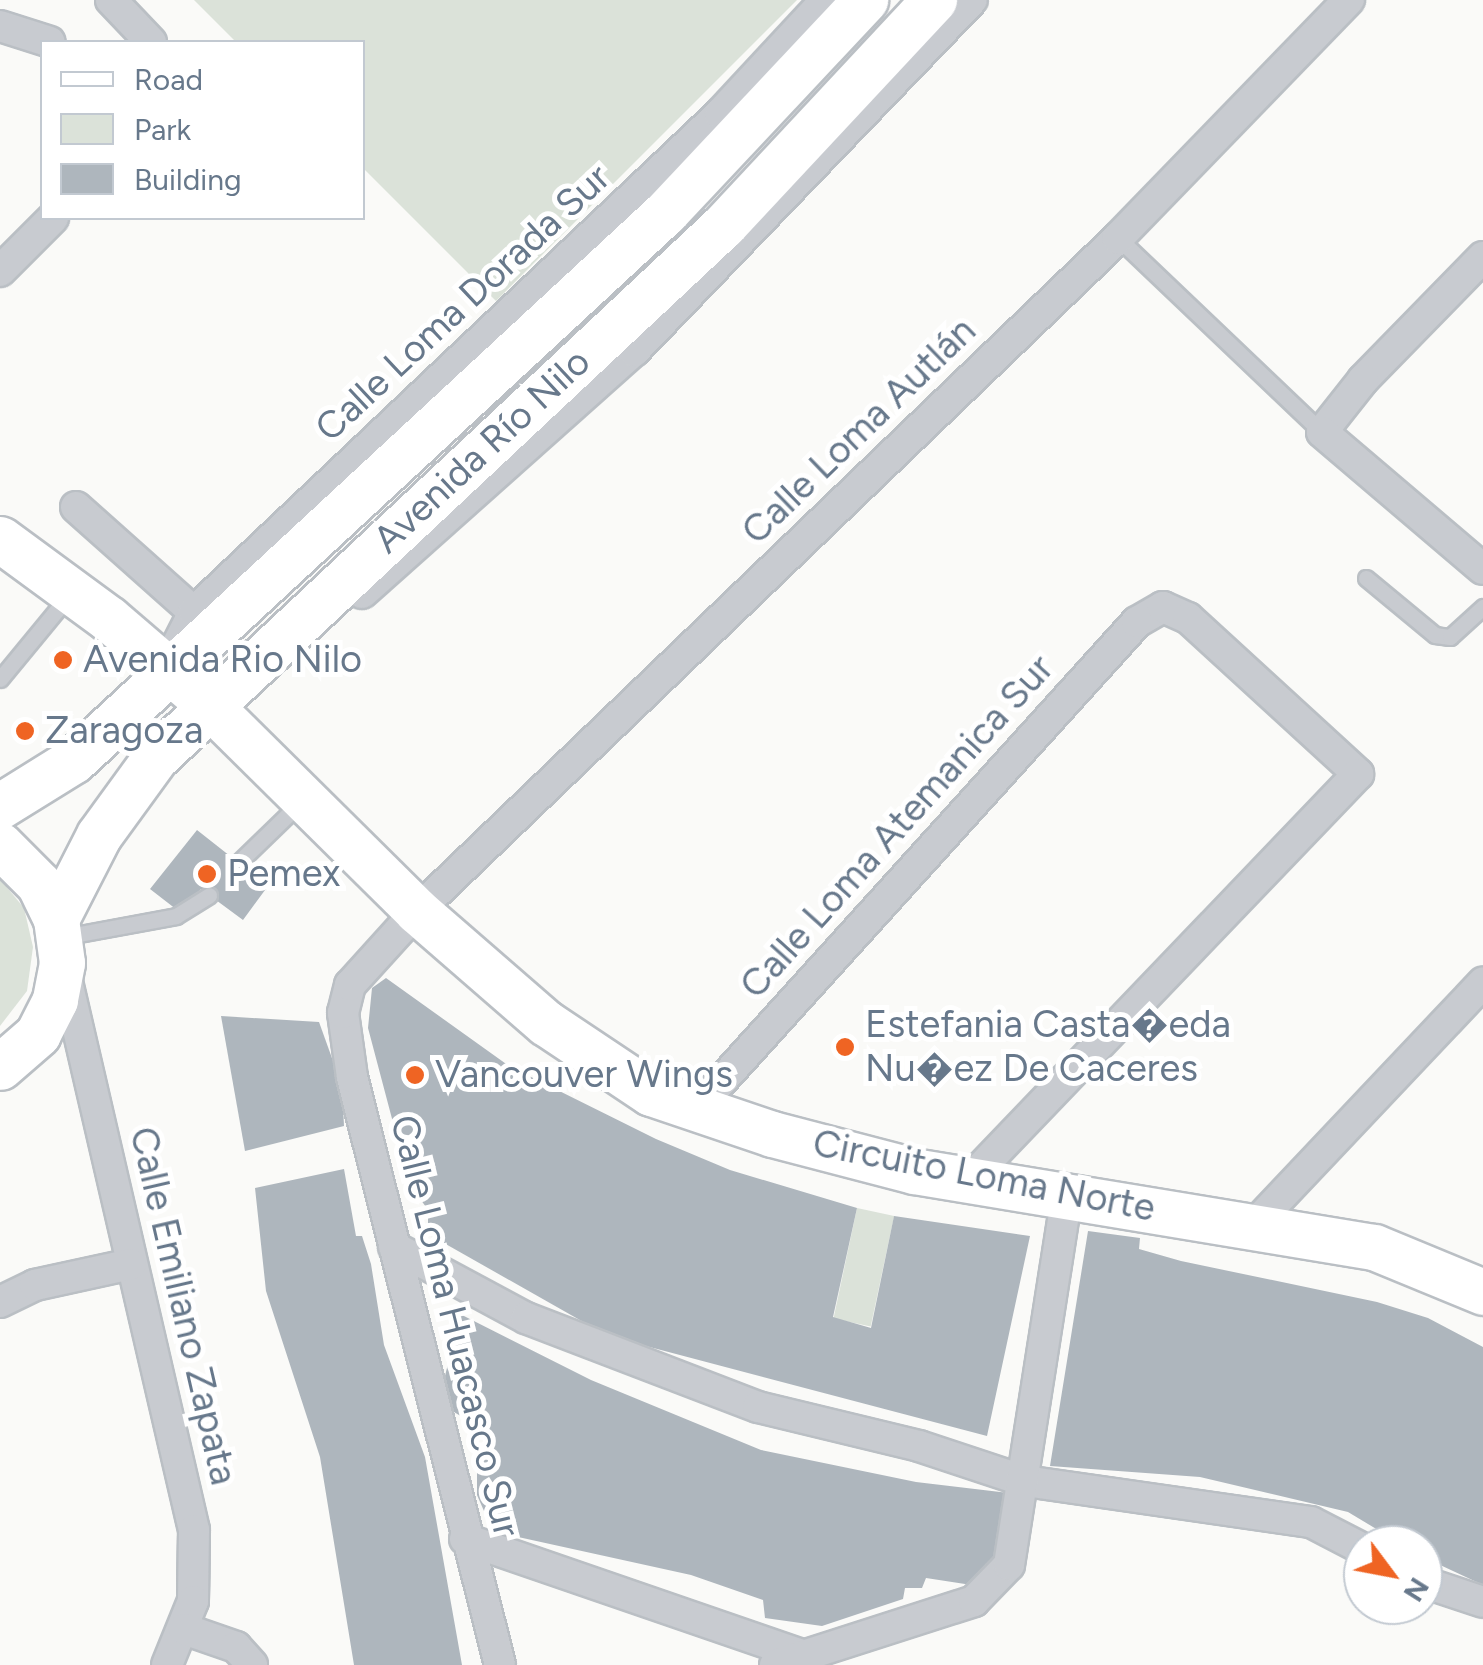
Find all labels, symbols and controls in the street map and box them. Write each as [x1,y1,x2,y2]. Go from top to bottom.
legend [40,40,365,220]
text: Road [134,61,203,98]
text: Park [134,111,191,148]
street label: Calle Loma Dorada Sur [307,155,619,451]
text: Building [134,161,242,198]
street label: Calle Loma Autlán [733,308,985,554]
street label: Avenida Río Nilo [364,339,600,563]
place label: Avenida Rio Nilo [83,637,362,683]
street label: Calle Loma Atemanica Sur [731,646,1063,1008]
marker: Avenida Rio Nilo [52,649,74,671]
place label: Zaragoza [45,708,203,754]
marker: Zaragoza [14,720,36,742]
place label: Pemex [227,851,340,897]
marker: Pemex [196,863,218,885]
place label: Estefania Casta�eda Nu�ez De Caceres [865,1002,1231,1092]
marker: Estefania Casta�eda Nu�ez De Caceres [834,1036,856,1058]
place label: Vancouver Wings [435,1052,733,1098]
marker: Vancouver Wings [404,1064,426,1086]
street label: Calle Loma Huacasco Sur [381,1111,529,1541]
street label: Circuito Loma Norte [809,1120,1159,1232]
street label: Calle Emiliano Zapata [120,1123,246,1489]
north arrow [1343,1525,1443,1625]
text: N [1397,1572,1437,1608]

